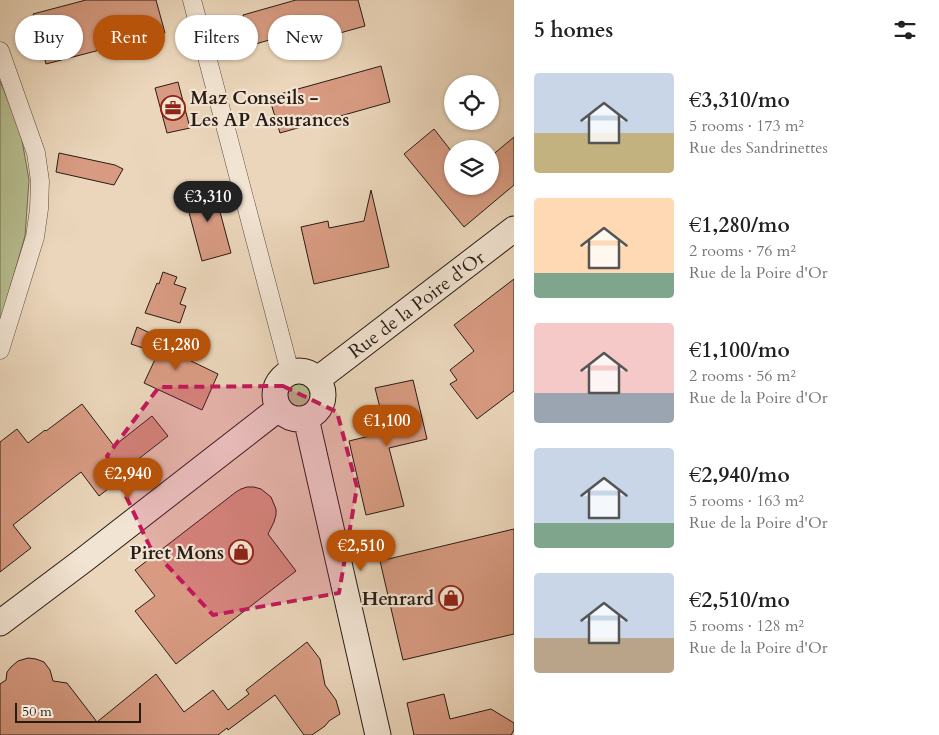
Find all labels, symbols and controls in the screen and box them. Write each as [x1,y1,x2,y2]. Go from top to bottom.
chip: Buy [15,15,83,60]
chip: Rent [93,15,165,60]
chip: Filters [175,15,258,60]
chip: New [268,15,342,60]
text: 5 homes [534,16,613,45]
icon: filters [891,16,919,44]
map controls [444,75,499,195]
button: locate [444,75,499,130]
place label: Maz Conseils - Les AP Assurances [190,85,349,133]
text: €3,310/mo [689,86,790,115]
icon: home [574,93,634,153]
office icon: Maz Conseils - Les AP Assurances [160,95,186,121]
text: 5 rooms · 173 m² [689,115,804,137]
text: Rue des Sandrinettes [689,137,828,159]
button: layers [444,140,499,195]
pin: €3,310 [167,180,249,223]
text: €3,310 [185,186,232,208]
text: €1,280/mo [689,211,790,240]
icon: home [574,218,634,278]
text: 2 rooms · 76 m² [689,240,796,262]
street label: Rue de la Poire d'Or [343,245,490,365]
text: Rue de la Poire d'Or [689,262,828,284]
pin: €1,280 [135,328,217,371]
text: €1,280 [153,334,200,356]
text: €1,100/mo [689,336,790,365]
icon: home [574,343,634,403]
text: 2 rooms · 56 m² [689,365,796,387]
text: Rue de la Poire d'Or [689,387,828,409]
pin: €1,100 [346,404,428,447]
text: €1,100 [364,410,411,432]
pin: €2,940 [87,458,169,500]
text: €2,940/mo [689,461,790,490]
text: €2,940 [105,463,152,485]
icon: home [574,468,634,528]
text: 5 rooms · 163 m² [689,490,804,512]
text: Rue de la Poire d'Or [689,512,828,534]
pin: €2,510 [320,530,402,572]
text: €2,510 [338,535,385,557]
shop icon: Piret Mons [228,539,254,565]
place label: Piret Mons [130,540,224,566]
shop icon: Henrard [438,585,464,611]
place label: Henrard [362,586,434,612]
text: €2,510/mo [689,586,790,615]
icon: home [574,593,634,653]
text: 5 rooms · 128 m² [689,615,804,637]
text: Rue de la Poire d'Or [689,637,828,659]
scale bar [15,700,141,723]
text: 50 m [22,702,52,721]

